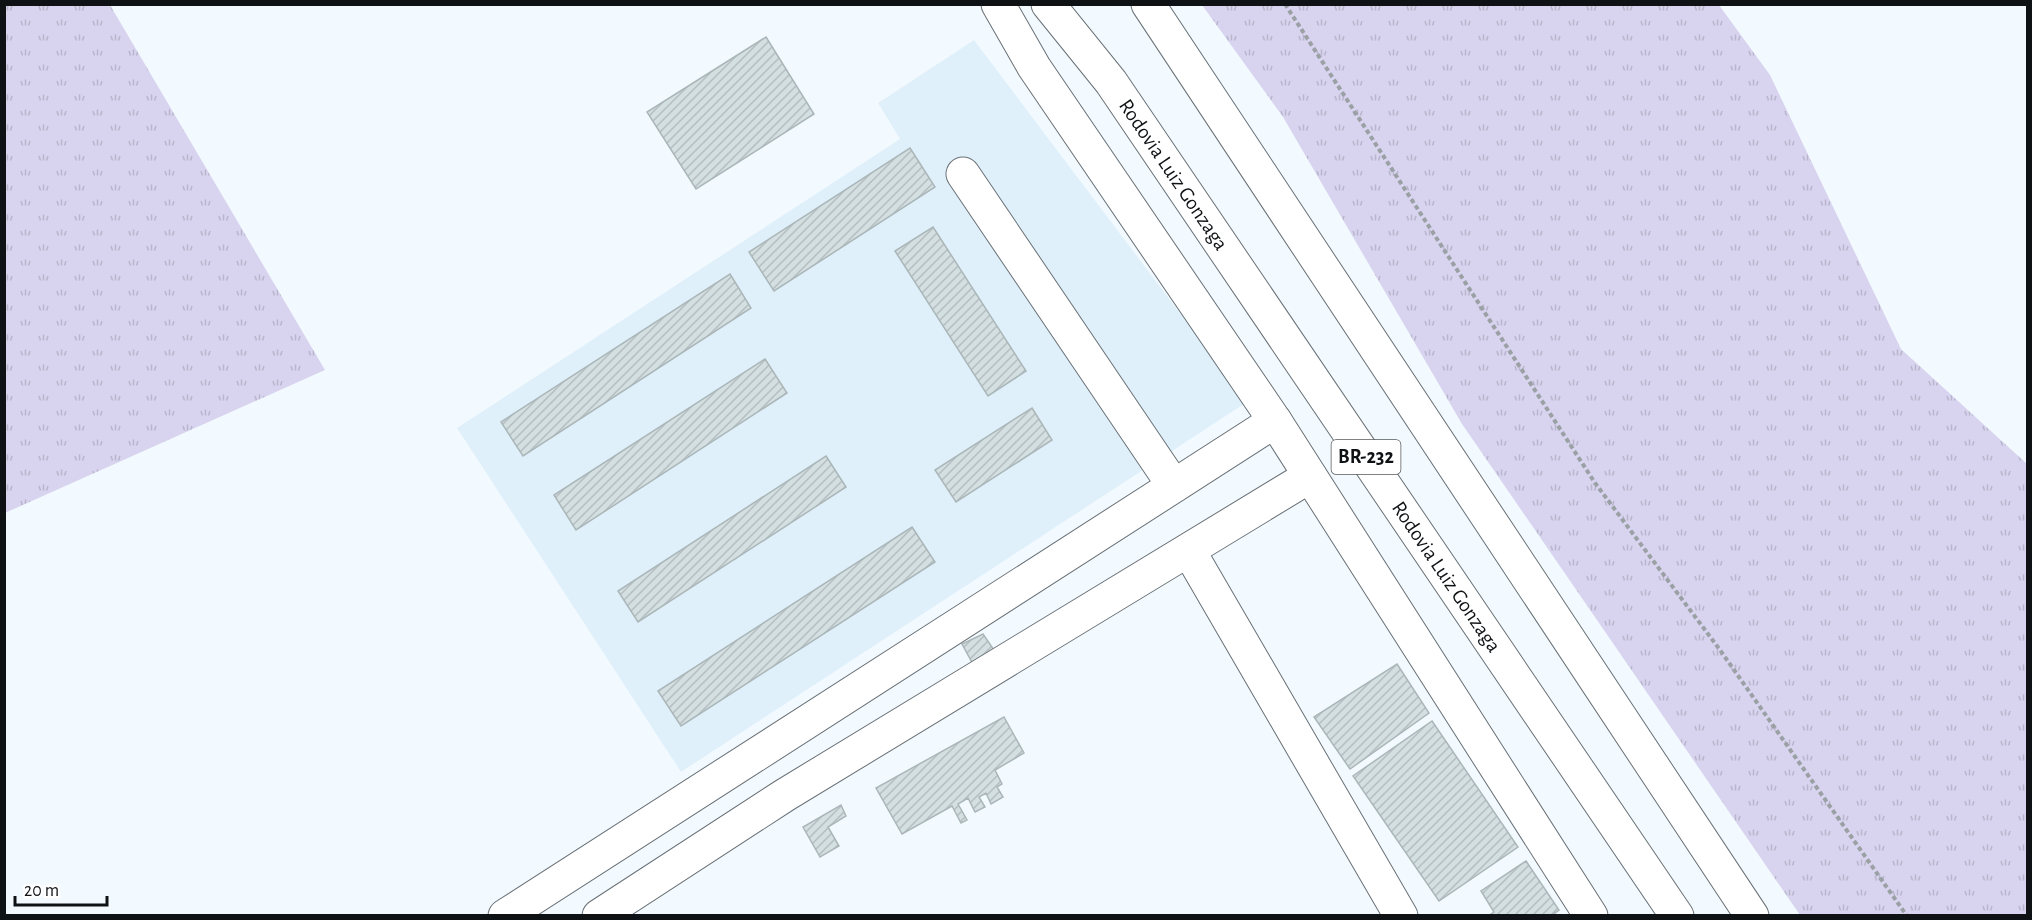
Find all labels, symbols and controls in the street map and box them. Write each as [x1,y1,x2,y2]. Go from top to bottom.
street label: Rodovia Luiz Gonzaga [1115,95,1232,254]
road number: BR-232 [1332,440,1400,474]
street label: Rodovia Luiz Gonzaga [1388,497,1505,656]
scale bar [15,869,106,907]
text: 20 m [24,882,59,900]

